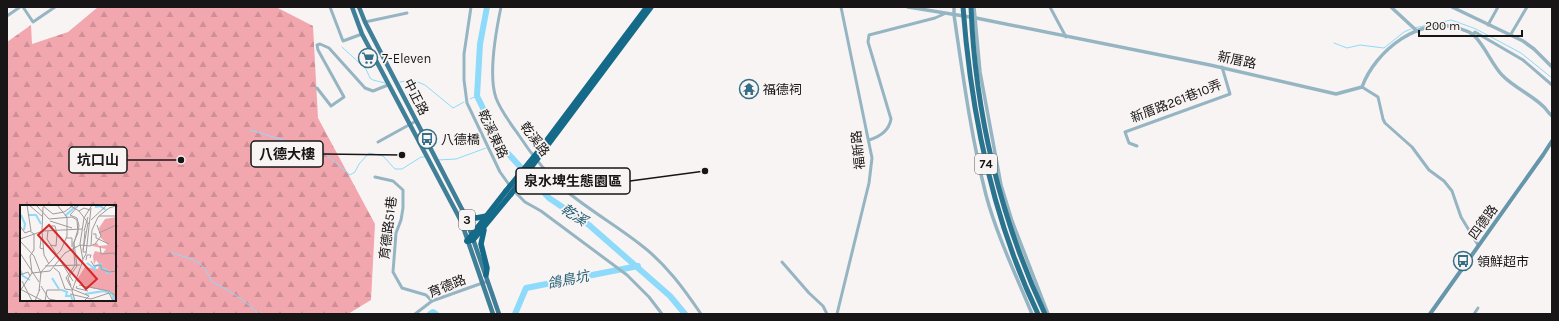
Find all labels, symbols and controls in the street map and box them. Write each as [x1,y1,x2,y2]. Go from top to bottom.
scale bar [1419,12,1522,38]
text: 200 m [1425,19,1460,33]
supermarket icon: 7-Eleven [357,47,379,69]
street label: 新厝路 [1216,49,1258,71]
place label: 7-Eleven [382,51,431,66]
street label: 中正路 [400,76,432,118]
street label: 新厝路261巷10弄 [1128,77,1224,125]
temple icon: 福德祠 [738,78,760,100]
place label: 福德祠 [763,82,802,97]
street label: 乾溪東路 [475,107,511,161]
street label: 乾溪路 [517,119,553,159]
bus stop icon: 八德橋 [416,128,438,150]
street label: 福新路 [849,130,867,170]
place label: 八德橋 [441,132,480,147]
callout: 八德大樓 [251,141,323,167]
text: 八德大樓 [259,146,315,163]
callout: 坑口山 [69,147,127,173]
text: 坑口山 [77,152,119,169]
road number: 74 [975,154,997,174]
callout: 泉水埤生態園區 [516,168,630,194]
text: 泉水埤生態園區 [524,173,622,190]
street label: 育德路51巷 [377,196,399,260]
water label: 乾溪 [558,200,592,231]
street label: 四德路 [1465,202,1501,242]
inset map [20,205,116,301]
road number: 3 [459,210,475,230]
bus stop icon: 領鮮超市 [1452,250,1474,272]
place label: 領鮮超市 [1477,254,1529,269]
water label: 鴿鳥坑 [546,267,592,292]
street label: 育德路 [426,272,468,300]

